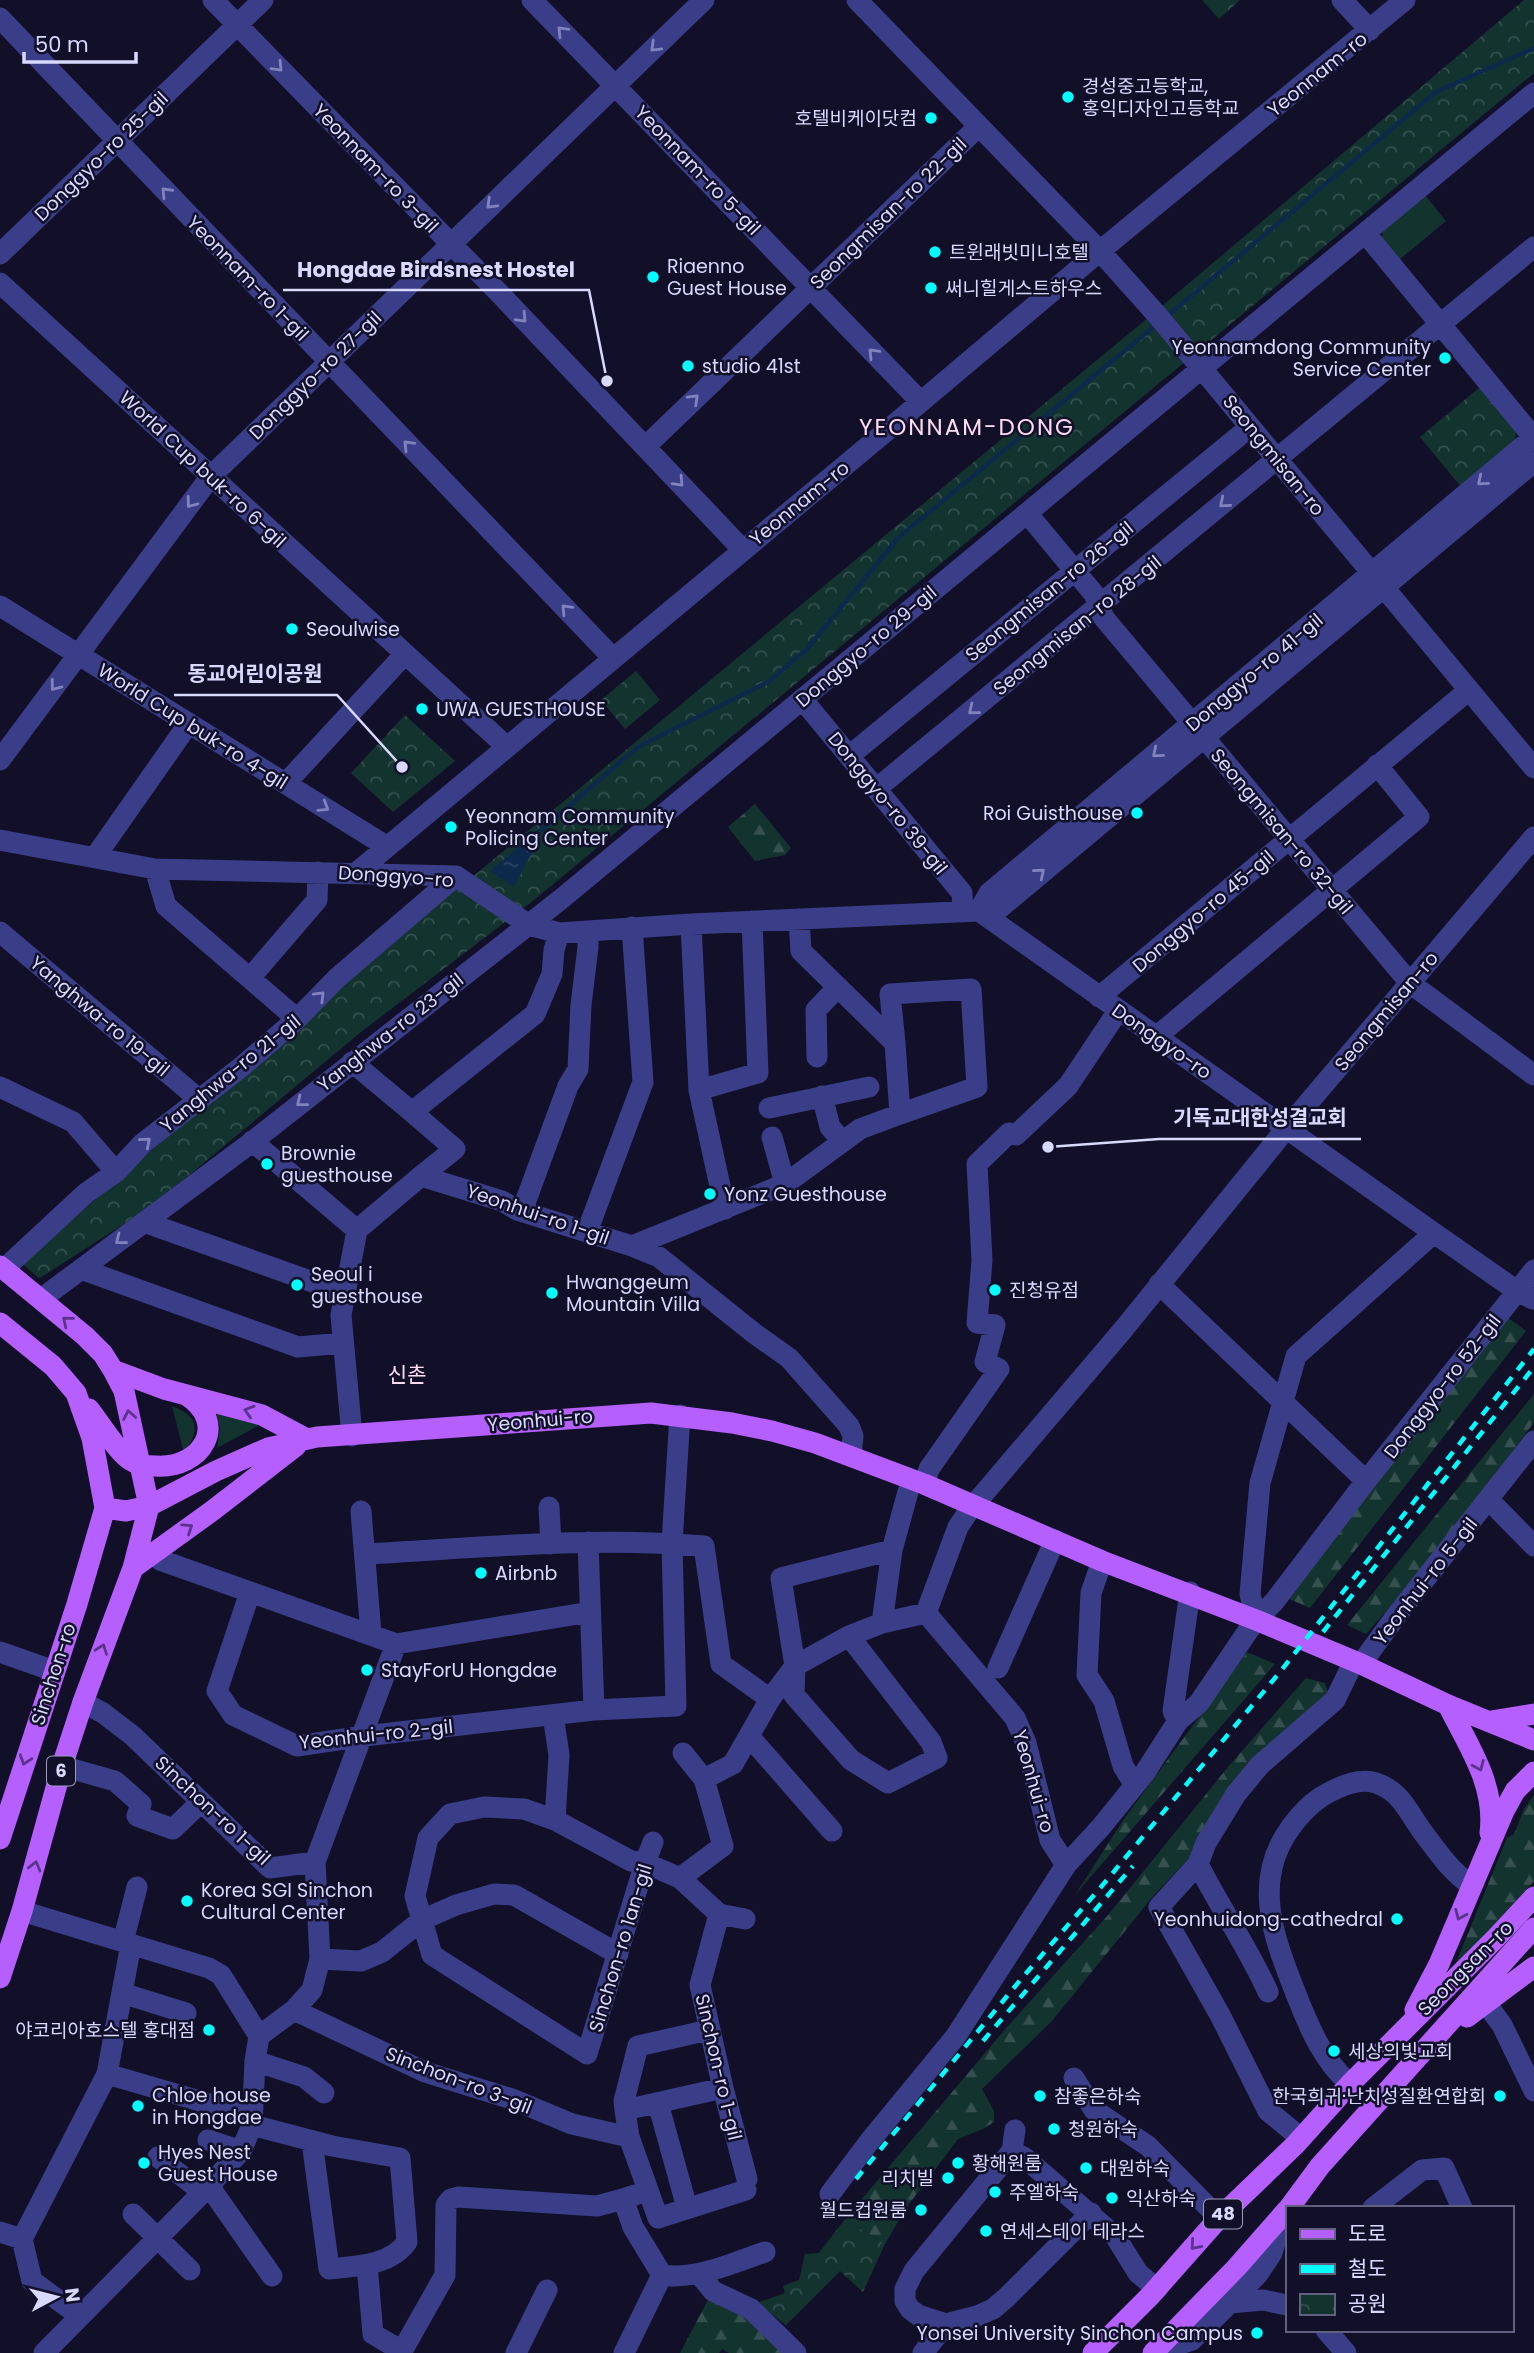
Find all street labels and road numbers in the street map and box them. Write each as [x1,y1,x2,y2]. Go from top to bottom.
street label: Yeonnam-ro [1262,26,1373,123]
street label: Donggyo-ro 25-gil [28,85,174,227]
street label: Yeonnam-ro 3-gil [307,98,445,239]
street label: Yeonnam-ro 5-gil [628,99,767,241]
street label: Seongmisan-ro 22-gil [804,131,973,296]
street label: Yeonnam-ro 1-gil [181,210,315,347]
street label: Donggyo-ro 27-gil [243,305,388,446]
street label: World Cup buk-ro 6-gil [113,385,292,554]
street label: Seongmisan-ro [1216,389,1331,522]
street label: Yeonnam-ro [744,455,855,552]
street label: Seongmisan-ro 26-gil [959,515,1139,668]
street label: Seongmisan-ro 28-gil [987,549,1167,702]
street label: Donggyo-ro 29-gil [790,579,943,714]
street label: Donggyo-ro 41-gil [1180,607,1329,738]
street label: World Cup buk-ro 4-gil [93,657,293,796]
street label: Donggyo-ro 39-gil [821,726,954,881]
street label: Seongmisan-ro 32-gil [1204,743,1359,920]
street label: Donggyo-ro 45-gil [1127,844,1280,979]
street label: Donggyo-ro [337,859,455,894]
street label: Seongmisan-ro [1328,946,1445,1077]
street label: Yanghwa-ro 19-gil [24,950,175,1083]
street label: Yanghwa-ro 23-gil [311,967,469,1098]
street label: Donggyo-ro [1106,997,1217,1086]
street label: Yanghwa-ro 21-gil [154,1008,306,1139]
street label: Yeonhui-ro 1-gil [463,1177,613,1252]
street label: Donggyo-ro 52-gil [1377,1308,1507,1464]
street label: Yeonhui-ro [486,1402,594,1439]
street label: Yeonhui-ro 5-gil [1367,1512,1484,1651]
street label: Sinchon-ro [24,1620,83,1729]
street label: Yeonhui-ro 2-gil [298,1713,454,1756]
street label: Yeonhui-ro [1006,1727,1061,1836]
street label: Sinchon-ro 1-gil [149,1750,277,1871]
road number: 6 [47,1756,75,1786]
street label: Sinchon-ro 1an-gil [582,1861,659,2036]
street label: Seongsan-ro [1412,1915,1519,2022]
street label: Sinchon-ro 1-gil [689,1991,748,2143]
street label: Sinchon-ro 3-gil [382,2040,536,2121]
road number: 48 [1204,2200,1242,2228]

